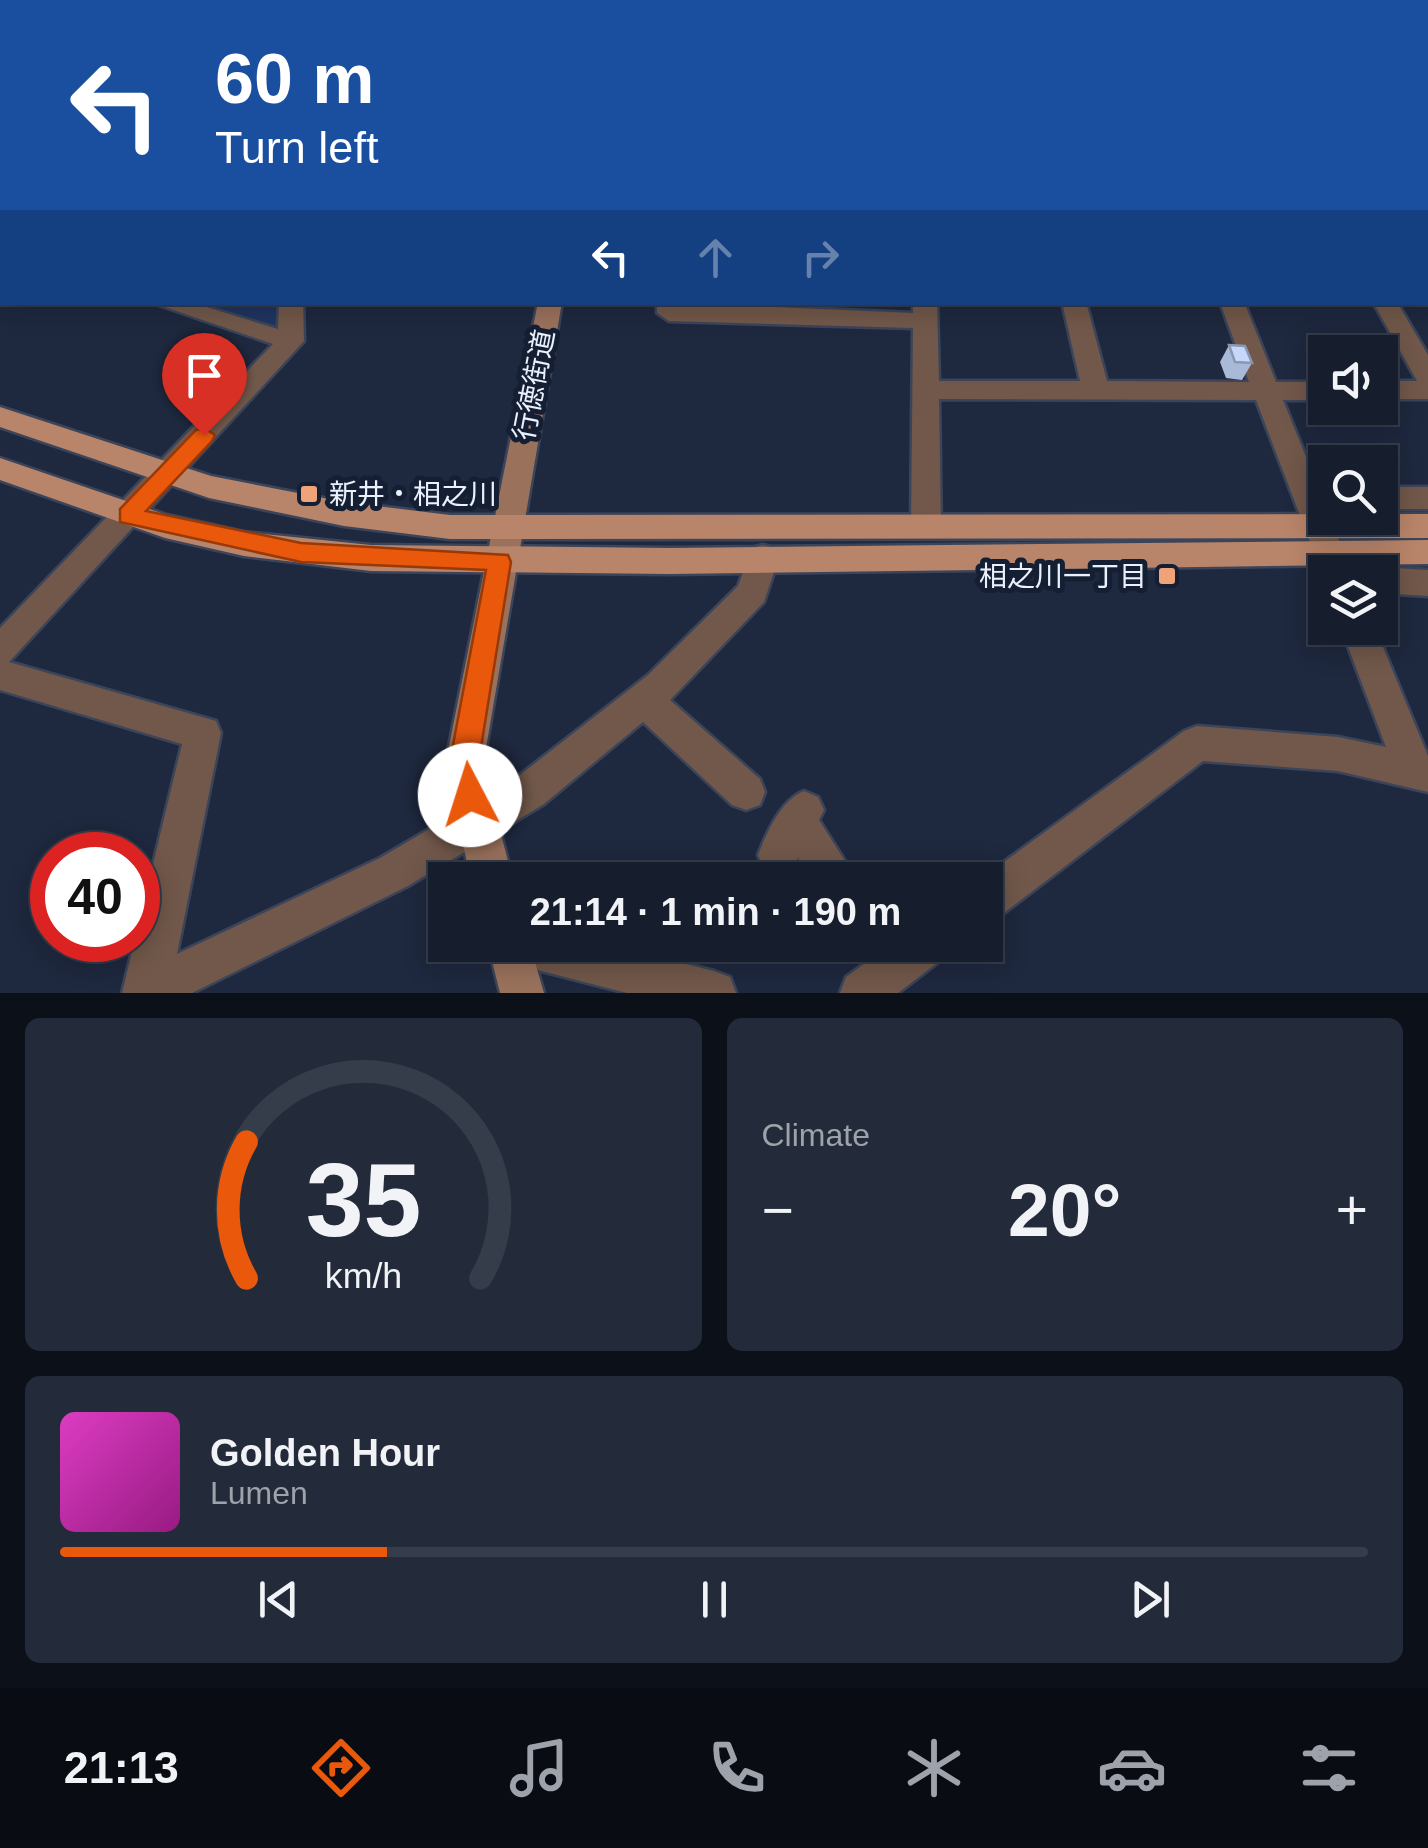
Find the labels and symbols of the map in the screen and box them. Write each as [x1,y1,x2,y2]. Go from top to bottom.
street label: 行徳街道 [508,327,560,443]
pin [162,333,247,436]
place label: 新井・相之川 [329,479,497,510]
marker: 新井・相之川 [298,483,320,505]
place label: 相之川一丁目 [979,561,1147,592]
marker: 相之川一丁目 [1156,565,1178,587]
position arrow [418,743,522,847]
speed limit sign: 40 [30,832,160,962]

